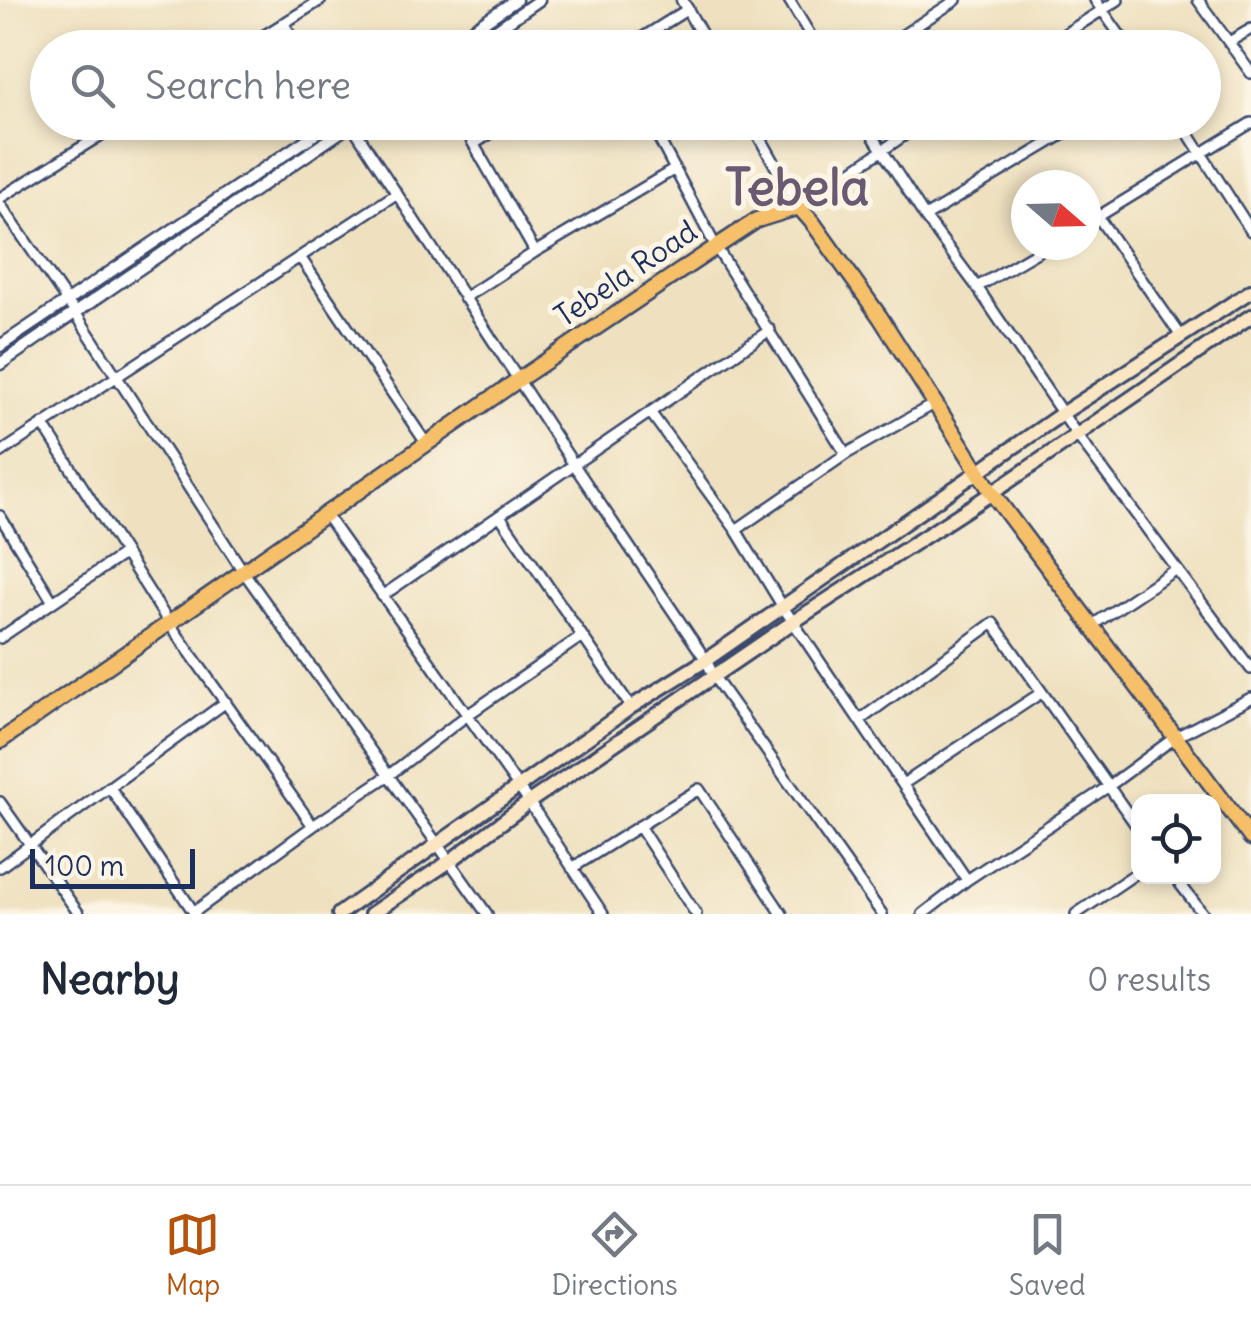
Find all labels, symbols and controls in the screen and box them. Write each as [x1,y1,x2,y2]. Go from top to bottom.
search box [30,30,1221,140]
icon: search [65,58,120,113]
text: Search here [145,62,351,109]
district label: Tebela [725,156,869,219]
north arrow [1011,170,1101,260]
street label: Tebela Road [547,212,704,335]
map controls [1131,794,1221,884]
button: locate [1131,794,1221,884]
scale bar [30,844,195,888]
text: 100 m [45,848,124,884]
text: Nearby [40,953,179,1005]
text: 0 results [1087,959,1211,1000]
tab: Map [165,1207,220,1303]
tab: Directions [551,1207,678,1303]
tab: Saved [1009,1207,1086,1303]

